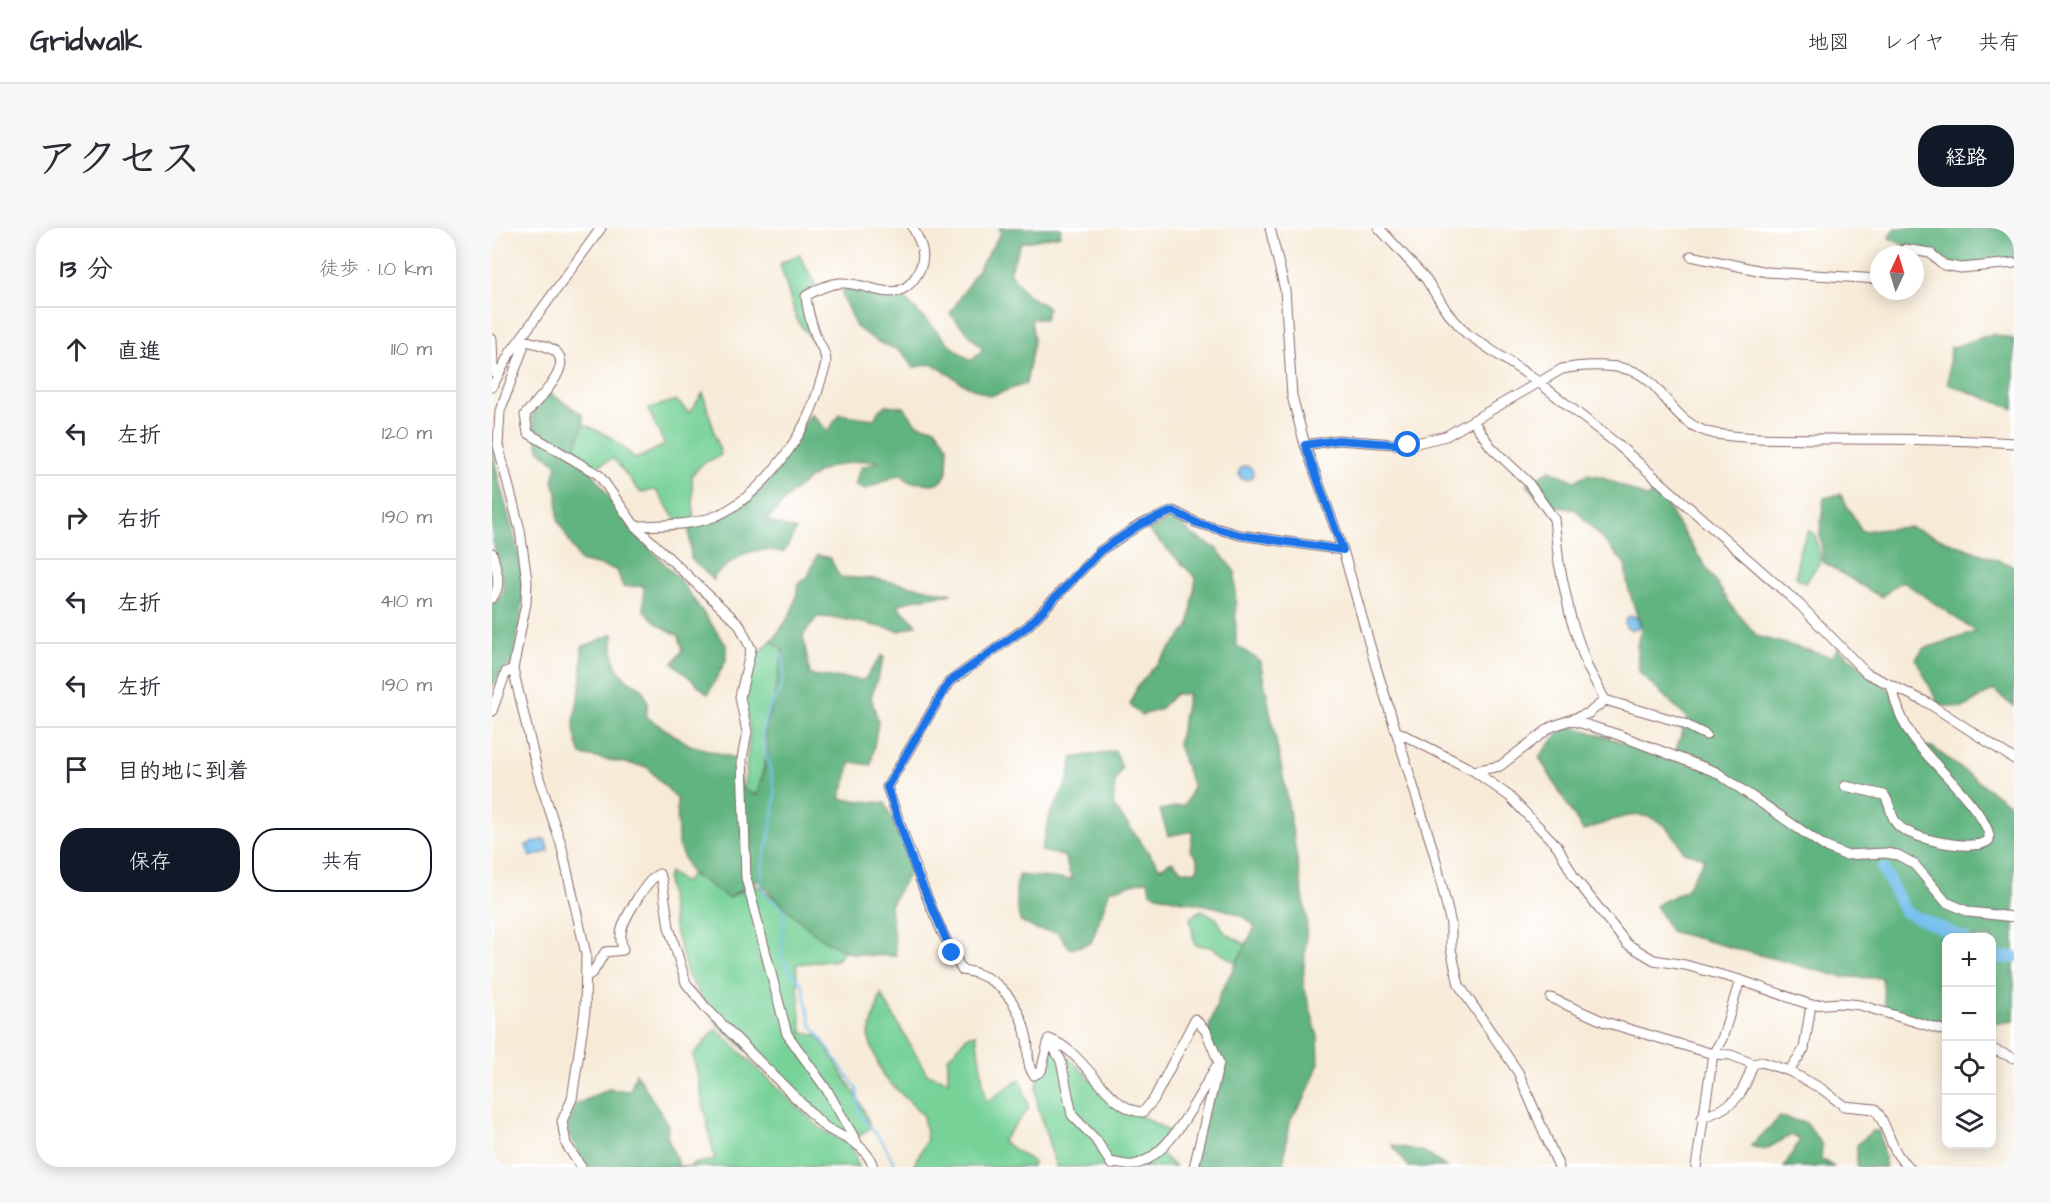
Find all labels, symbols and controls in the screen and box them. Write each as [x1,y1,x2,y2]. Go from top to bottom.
text: Gridwalk [30,22,142,61]
text: 地図 [1808,28,1850,57]
text: レイヤ [1883,28,1945,57]
text: 共有 [1978,28,2020,57]
button: 経路 [1918,125,2014,187]
text: アクセス [36,131,201,189]
north arrow [1870,246,1924,300]
text: 13 分 [60,251,113,287]
text: 徒歩 · 1.0 km [319,255,432,283]
icon: ahead [60,333,93,366]
text: 110 m [391,335,432,363]
text: 直進 [117,336,161,367]
icon: left [60,417,93,450]
text: 120 m [382,419,432,447]
text: 左折 [117,420,161,451]
route start [1394,431,1420,457]
icon: right [60,501,93,534]
text: 190 m [382,503,432,531]
text: 右折 [117,504,161,535]
icon: left [60,585,93,618]
text: 410 m [380,587,432,615]
text: 左折 [117,588,161,619]
icon: left [60,669,93,702]
text: 190 m [382,671,432,699]
text: 左折 [117,672,161,703]
icon: arrive [60,753,93,786]
text: 目的地に到着 [117,756,249,787]
button: 保存 [60,828,240,892]
button: 共有 [252,828,432,892]
map controls [1942,933,1996,1149]
button: + [1942,933,1996,987]
route end [938,939,964,965]
button: − [1942,987,1996,1041]
button: locate [1942,1041,1996,1095]
button: layers [1942,1095,1996,1149]

